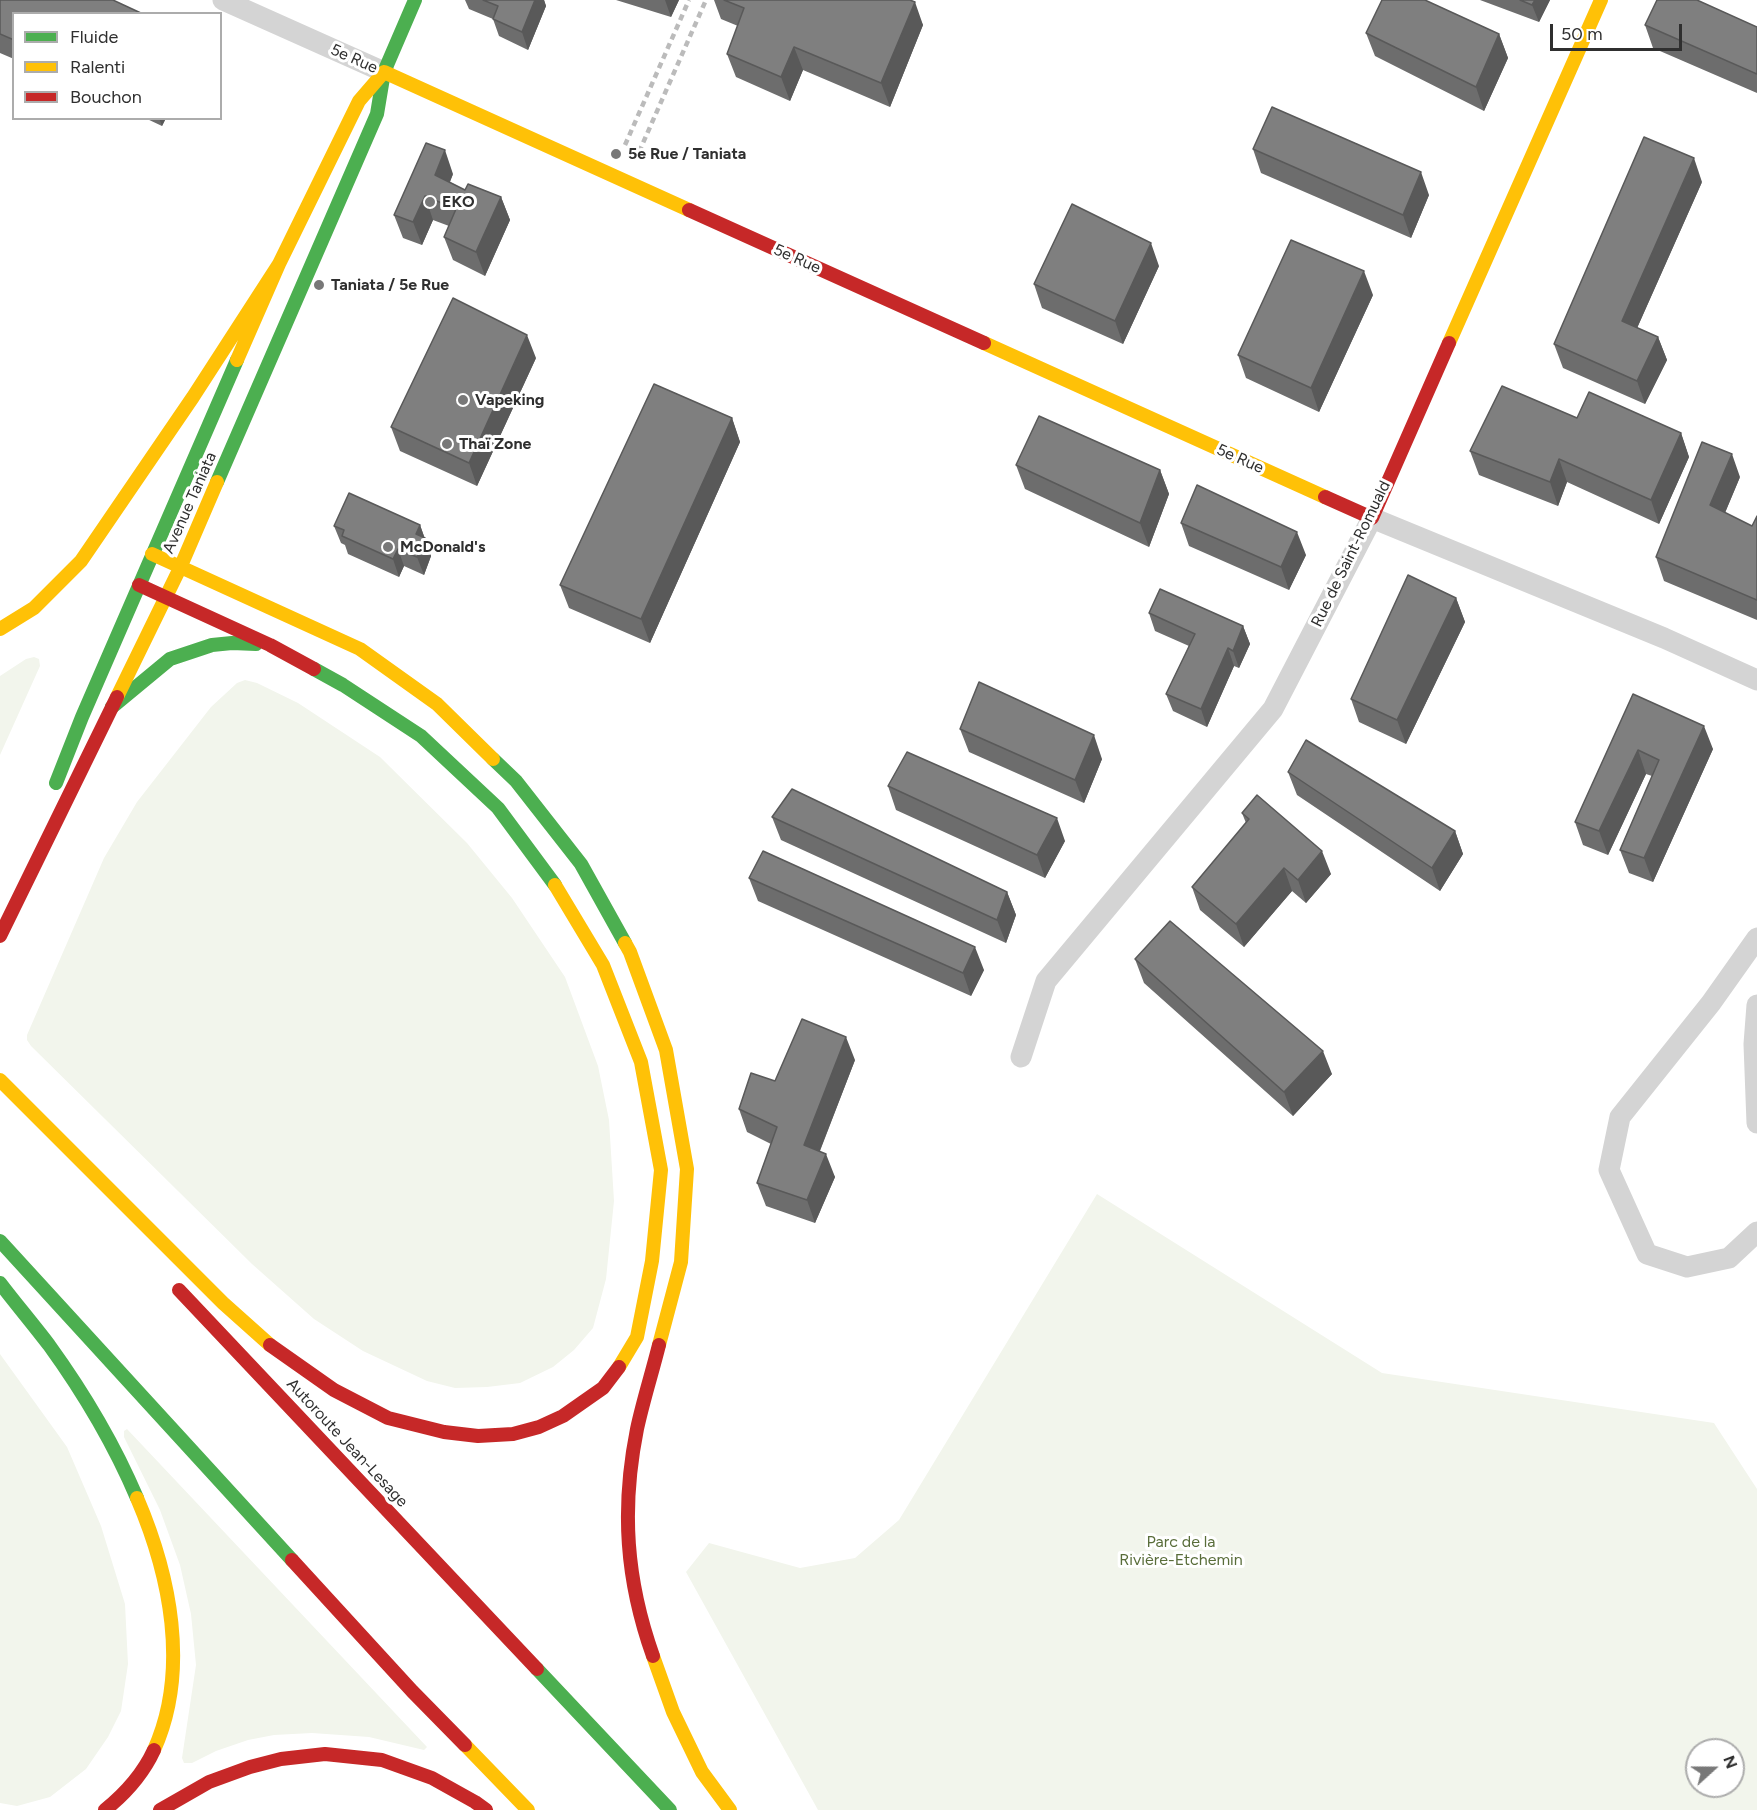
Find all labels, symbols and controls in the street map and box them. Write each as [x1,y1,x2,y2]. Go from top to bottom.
legend [12,12,222,120]
scale bar [1553,12,1685,50]
text: 50 m [1561,23,1603,45]
text: Fluide [70,26,118,48]
street label: 5e Rue [327,40,381,78]
text: Ralenti [70,56,125,78]
text: Bouchon [70,86,142,108]
place label: 5e Rue / Taniata [628,144,746,164]
marker: 5e Rue / Taniata [609,147,623,161]
place label: EKO [442,192,475,212]
marker: EKO [423,195,437,209]
street label: 5e Rue [770,240,824,278]
place label: Taniata / 5e Rue [331,275,449,295]
marker: Taniata / 5e Rue [312,278,326,292]
place label: Vapeking [475,390,544,410]
marker: Vapeking [456,393,470,407]
place label: Thaï Zone [459,434,531,454]
marker: Thaï Zone [440,437,454,451]
street label: 5e Rue [1213,440,1267,478]
street label: Avenue Taniata [159,449,221,557]
street label: Rue de Saint-Romuald [1307,478,1395,630]
place label: McDonald's [400,537,485,557]
marker: McDonald's [381,540,395,554]
street label: Autoroute Jean-Lesage [282,1375,412,1511]
park label: Parc de la Rivière-Etchemin [1119,1532,1243,1570]
north arrow [1685,1738,1745,1798]
text: N [1719,1753,1741,1771]

